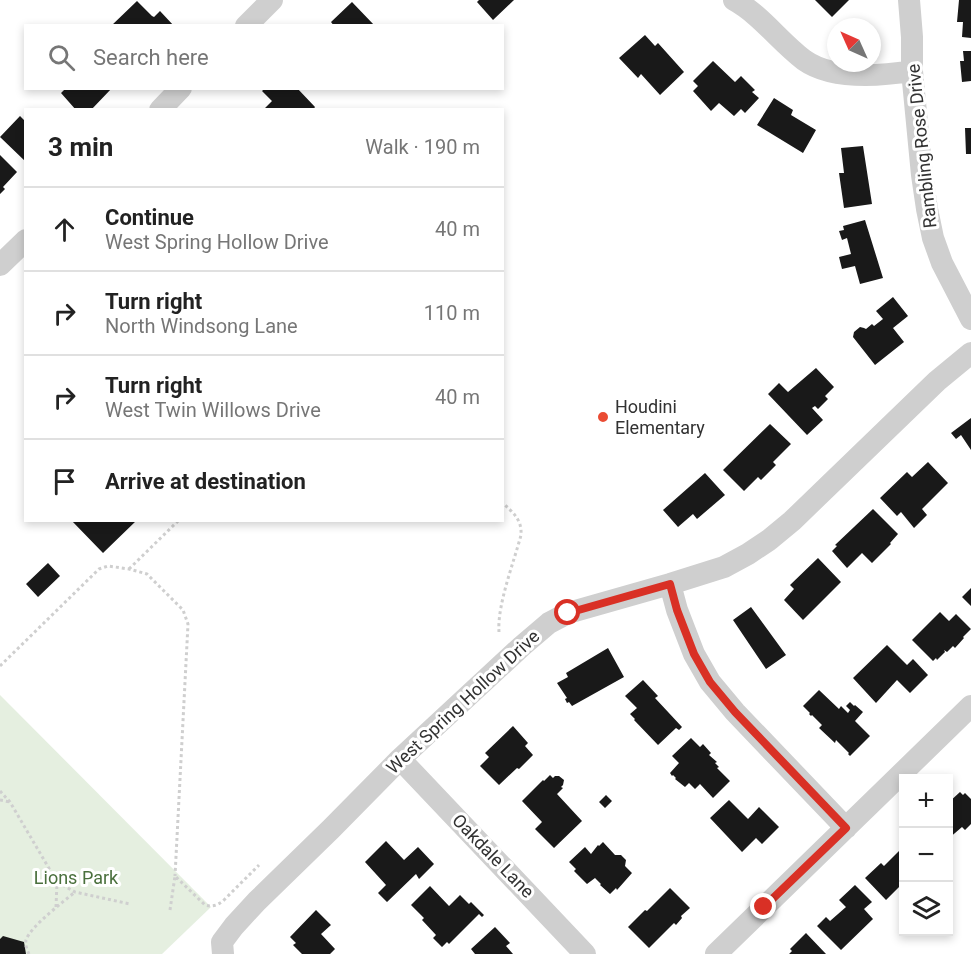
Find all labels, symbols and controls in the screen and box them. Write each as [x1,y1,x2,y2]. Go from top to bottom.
north arrow [827,18,881,72]
search box [24,24,504,90]
icon: search [45,41,78,74]
text: Search here [93,45,209,70]
street label: Rambling Rose Drive [902,63,941,229]
text: 3 min [48,132,113,162]
text: Walk · 190 m [365,135,480,159]
text: Continue [105,205,194,230]
icon: ahead [48,213,81,246]
text: 40 m [435,217,480,241]
text: West Spring Hollow Drive [105,230,329,254]
text: Turn right [105,289,202,314]
icon: right [48,297,81,330]
text: 110 m [424,301,480,325]
text: North Windsong Lane [105,314,298,338]
text: Turn right [105,373,202,398]
icon: right [48,381,81,414]
text: 40 m [435,385,480,409]
place label: Houdini Elementary [615,396,705,438]
text: West Twin Willows Drive [105,398,321,422]
marker: Houdini Elementary [596,410,610,424]
icon: arrive [48,465,81,498]
text: Arrive at destination [105,469,306,494]
route start [554,599,580,625]
street label: West Spring Hollow Drive [382,625,543,778]
map controls [899,774,953,936]
button: + [899,774,953,828]
street label: Oakdale Lane [448,809,539,902]
button: − [899,828,953,882]
park label: Lions Park [34,867,119,888]
button: layers [899,882,953,936]
route end [750,893,776,919]

